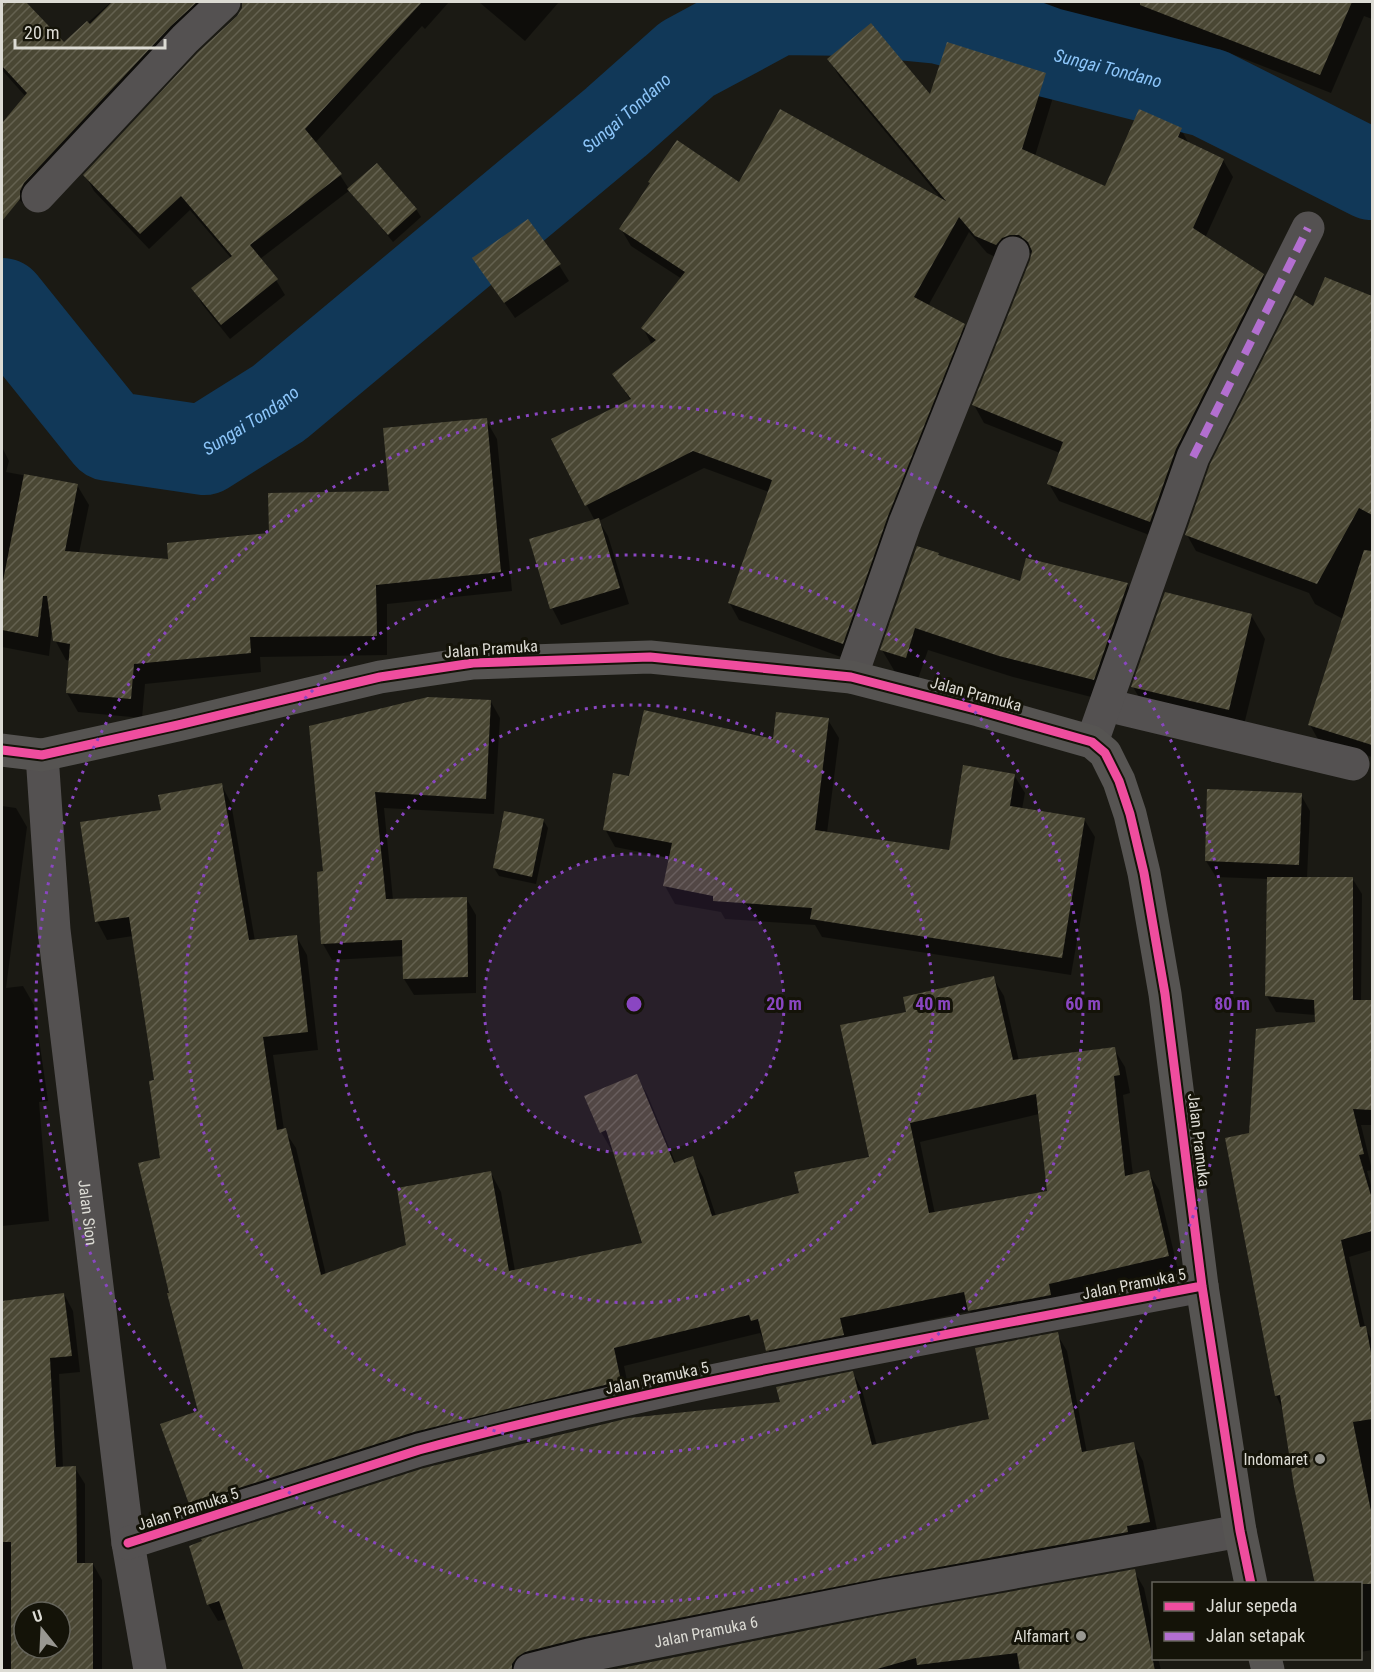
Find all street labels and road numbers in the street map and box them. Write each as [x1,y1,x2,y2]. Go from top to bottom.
street label: Jalan Pramuka [443,636,539,662]
street label: Jalan Pramuka [928,673,1024,715]
street label: Jalan Pramuka [1184,1092,1214,1188]
street label: Jalan Sion [75,1179,101,1246]
street label: Jalan Pramuka 5 [1080,1265,1188,1303]
street label: Jalan Pramuka 5 [603,1358,711,1398]
street label: Jalan Pramuka 5 [135,1484,241,1534]
street label: Jalan Pramuka 6 [652,1612,759,1651]

